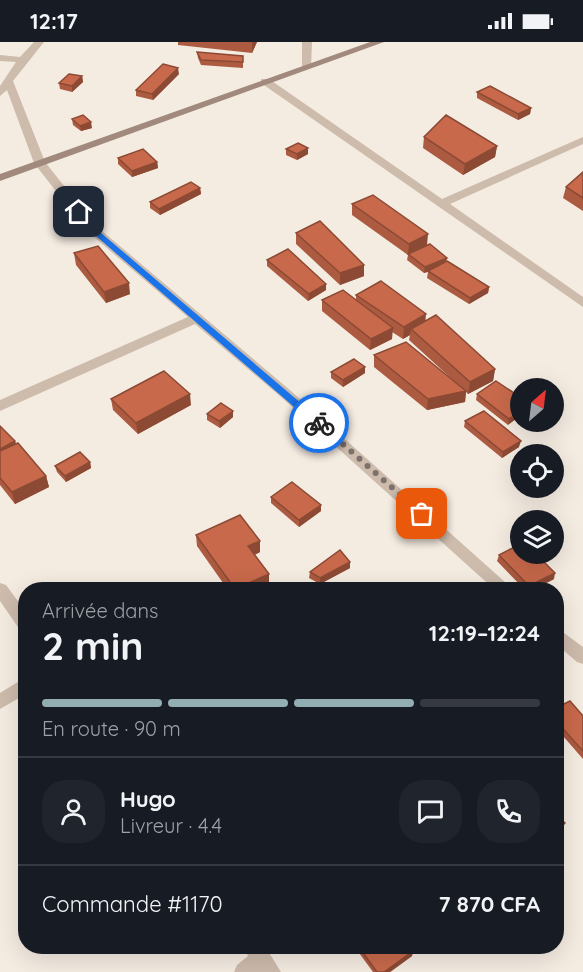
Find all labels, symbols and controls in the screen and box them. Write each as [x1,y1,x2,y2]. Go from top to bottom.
text: 12:17 [30,7,78,35]
pin [53,186,104,237]
icon: home [62,195,95,228]
north arrow [510,378,564,432]
map controls [510,378,564,564]
courier [289,393,349,453]
icon: bike [303,407,336,440]
button: locate [510,444,564,498]
pin [396,488,447,539]
icon: bag [405,497,438,530]
button: layers [510,510,564,564]
text: Arrivée dans [42,598,158,623]
text: 12:19–12:24 [429,619,540,647]
text: 2 min [42,621,144,670]
text: En route · 90 m [42,716,181,741]
button: person [42,780,105,843]
button: chat [399,780,462,843]
button: phone [477,780,540,843]
text: Hugo [120,785,176,813]
text: Livreur · 4.4 [120,813,222,838]
text: Commande #1170 [42,890,223,918]
text: 7 870 CFA [438,890,540,918]

